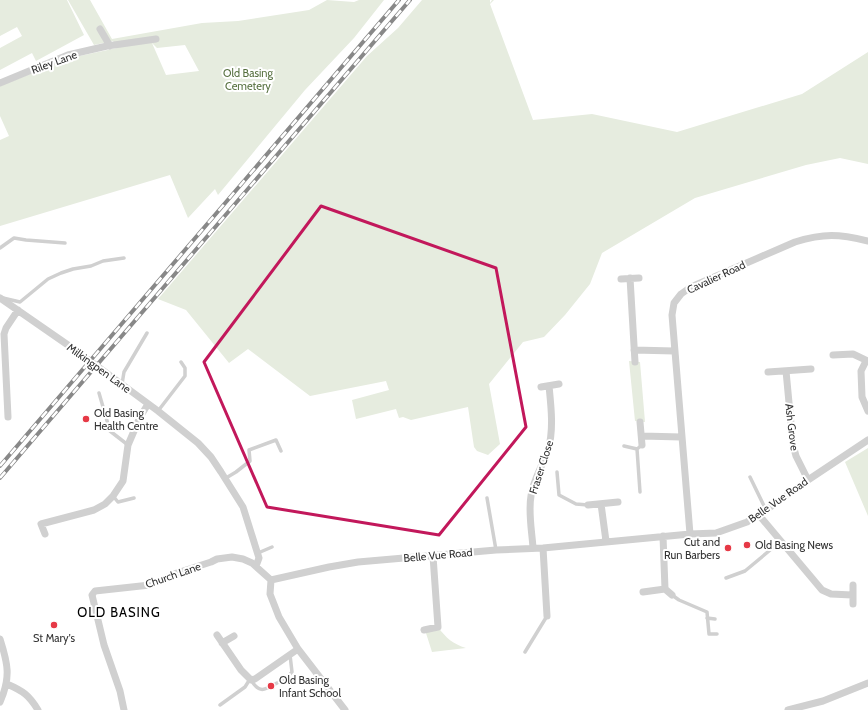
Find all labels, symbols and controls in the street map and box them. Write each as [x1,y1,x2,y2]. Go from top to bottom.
street label: Riley Lane [29,47,79,77]
park label: Old Basing Cemetery [223,66,273,93]
street label: Cavalier Road [685,257,747,297]
street label: Milkingpen Lane [64,340,134,396]
street label: Ash Grove [782,403,802,452]
place label: Old Basing Health Centre [94,406,159,433]
marker: Old Basing Health Centre [81,414,91,424]
street label: Fraser Close [526,438,556,496]
street label: Belle Vue Road [746,474,810,526]
place label: Cut and Run Barbers [664,535,720,562]
place label: Old Basing News [755,538,834,552]
marker: Old Basing News [742,540,752,550]
marker: Cut and Run Barbers [723,543,733,553]
street label: Belle Vue Road [403,545,473,565]
street label: Church Lane [143,559,203,591]
district label: OLD BASING [77,604,161,620]
marker: St Mary's [49,620,59,630]
place label: St Mary's [33,631,75,645]
place label: Old Basing Infant School [279,673,341,700]
marker: Old Basing Infant School [266,681,276,691]

